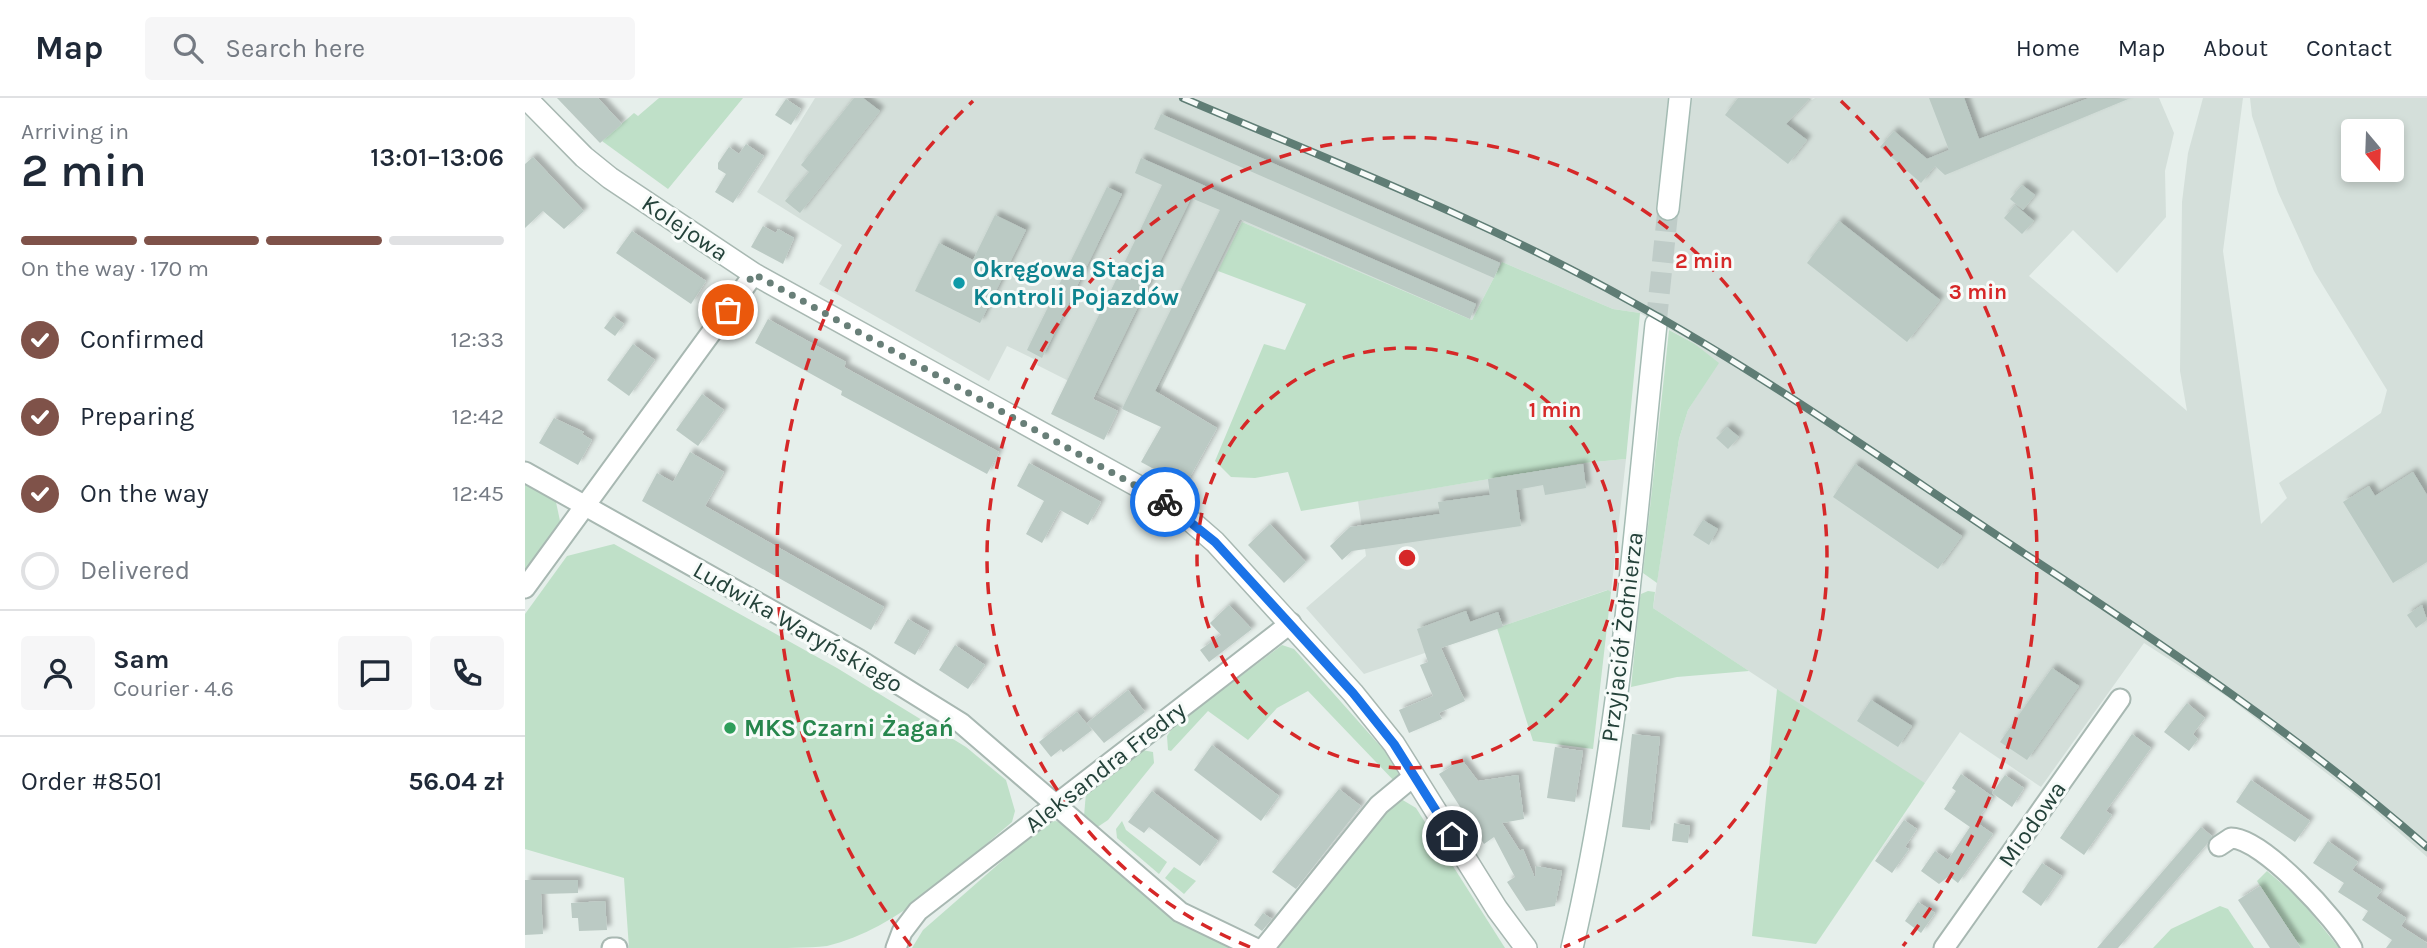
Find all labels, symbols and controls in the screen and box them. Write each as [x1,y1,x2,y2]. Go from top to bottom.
search box [145,17,635,80]
text: Map [35,29,103,67]
icon: search [169,29,207,67]
text: Search here [225,33,365,64]
text: Home [2016,34,2080,62]
text: Map [2118,34,2165,62]
text: About [2203,34,2268,62]
text: Contact [2306,34,2392,62]
text: Arriving in [21,118,129,145]
north arrow [2341,119,2405,182]
map controls [2341,119,2404,182]
text: 13:01–13:06 [370,142,504,173]
text: 2 min [21,144,147,198]
street label: Kolejowa [637,189,733,267]
text: 2 min [1675,249,1733,273]
text: On the way · 170 m [21,255,209,282]
place label: Okręgowa Stacja Kontroli Pojazdów [973,255,1179,311]
marker: Okręgowa Stacja Kontroli Pojazdów [951,275,967,291]
pin [698,280,758,340]
text: 3 min [1949,280,2007,304]
icon: bag [709,291,747,329]
icon: check [21,321,59,359]
text: Confirmed [80,324,205,355]
text: 12:33 [451,326,504,353]
icon: check [21,398,59,436]
text: 1 min [1529,398,1581,422]
text: Preparing [80,401,194,432]
text: 12:42 [452,403,504,430]
courier [1130,467,1200,537]
icon: check [21,475,59,513]
text: On the way [80,478,209,509]
text: 12:45 [452,480,504,507]
icon: bike [1146,483,1184,521]
street label: Przyjaciół Żołnierza [1595,530,1649,744]
centre of rings [1395,546,1419,570]
text: Delivered [80,555,190,586]
street label: Ludwika Waryńskiego [688,556,908,698]
button: person [21,636,95,710]
button: chat [338,636,412,710]
button: phone [430,636,504,710]
text: Sam [113,644,169,675]
text: Courier · 4.6 [113,675,234,702]
street label: Aleksandra Fredry [1019,696,1191,838]
place label: MKS Czarni Żagań [744,714,954,742]
marker: MKS Czarni Żagań [722,720,738,736]
text: Order #8501 [21,766,162,797]
text: 56.04 zł [408,766,504,797]
street label: Miodowa [1992,776,2072,872]
pin [1422,806,1482,866]
icon: home [1433,817,1471,855]

